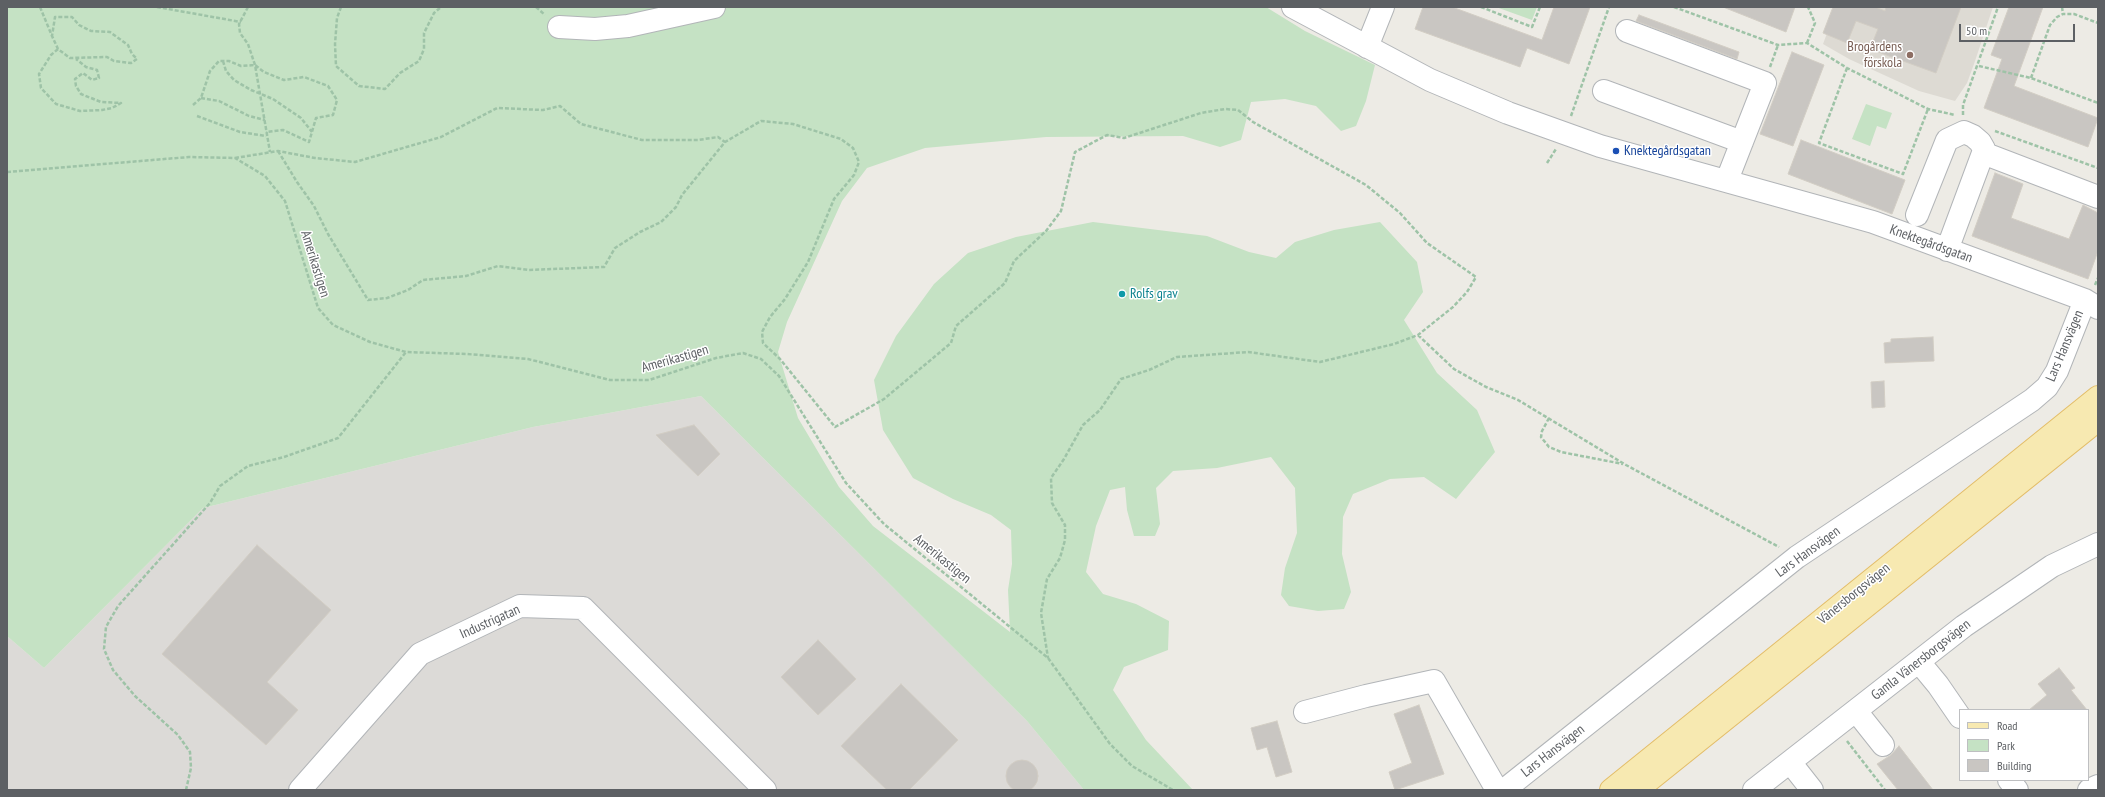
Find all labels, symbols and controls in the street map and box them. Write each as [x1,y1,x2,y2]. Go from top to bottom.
scale bar [1961,16,2077,42]
text: 50 m [1966,23,1987,38]
place label: Brogårdens förskola [1847,39,1902,72]
marker: Brogårdens förskola [1905,50,1915,60]
place label: Knektegårdsgatan [1624,143,1711,159]
marker: Knektegårdsgatan [1611,146,1621,156]
street label: Knektegårdsgatan [1887,221,1975,267]
street label: Amerikastigen [297,229,333,299]
place label: Rolfs grav [1130,286,1178,302]
marker: Rolfs grav [1117,289,1127,299]
street label: Lars Hansvägen [2042,308,2088,384]
street label: Amerikastigen [640,341,710,377]
street label: Lars Hansvägen [1772,523,1844,581]
street label: Amerikastigen [910,531,974,587]
street label: Vänersborgsvägen [1815,560,1893,628]
street label: Industrigatan [457,601,523,643]
street label: Gamla Vänersborgsvägen [1868,616,1974,704]
legend [1959,709,2089,781]
text: Road [1997,718,2017,733]
street label: Lars Hansvägen [1518,721,1588,781]
text: Park [1997,738,2015,753]
text: Building [1997,758,2032,773]

